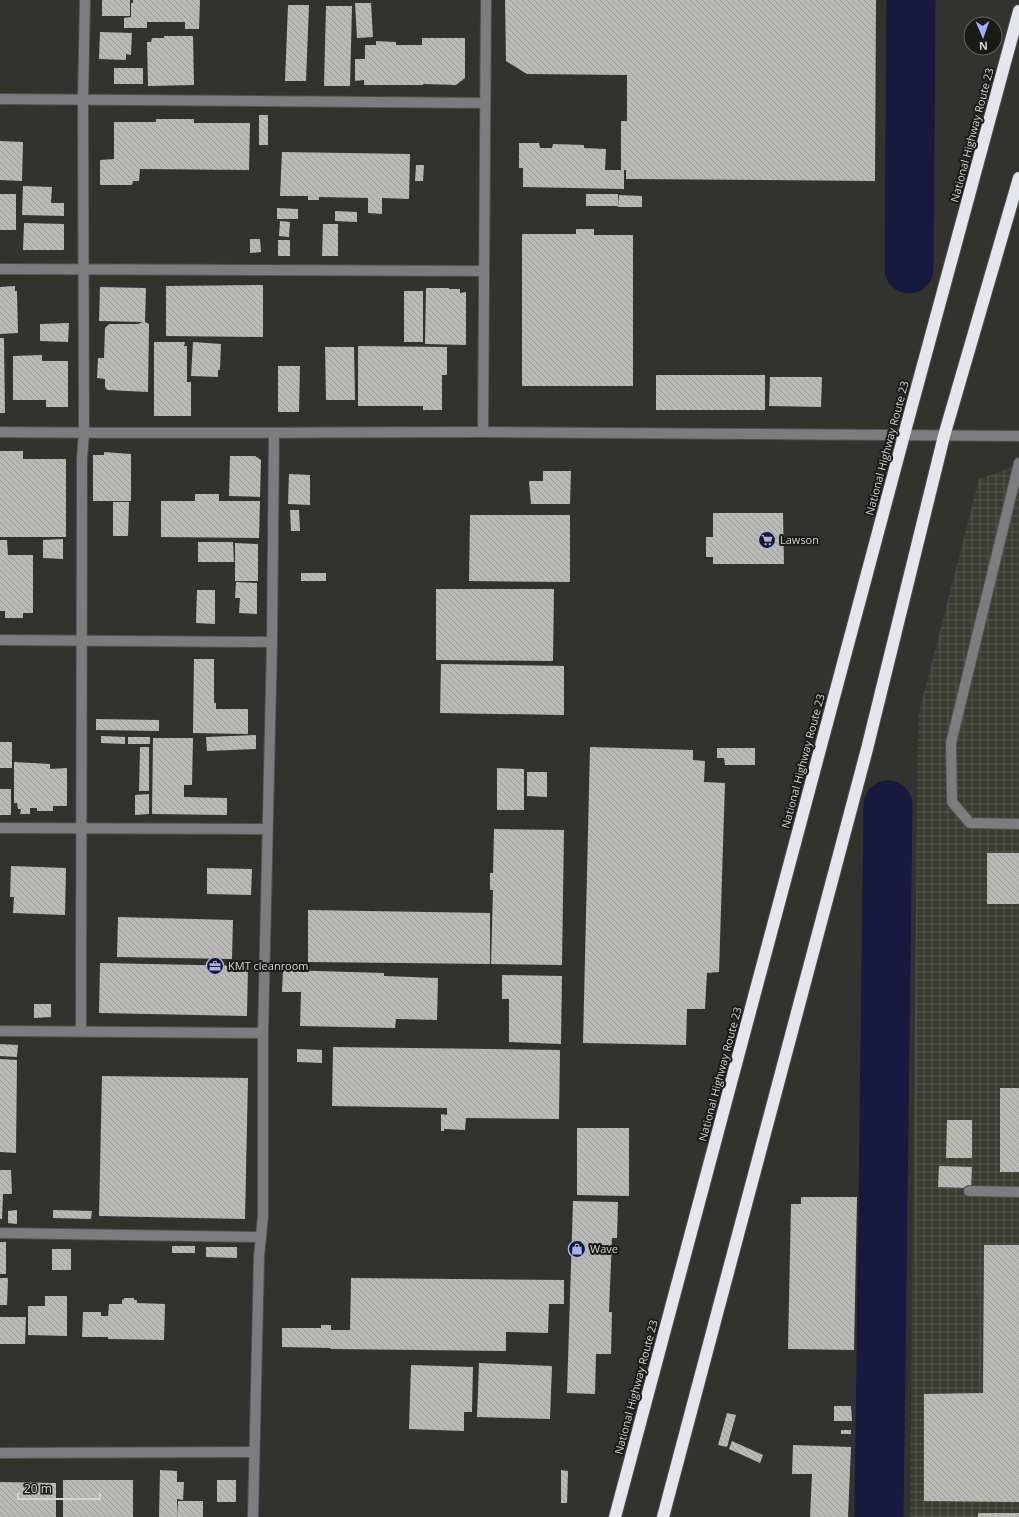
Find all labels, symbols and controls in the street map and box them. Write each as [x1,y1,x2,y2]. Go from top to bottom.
north arrow [963,16,1003,56]
text: N [979,39,988,54]
street label: National Highway Route 23 [946,66,997,204]
street label: National Highway Route 23 [861,379,912,517]
supermarket icon: Lawson [757,530,777,550]
place label: Lawson [780,532,819,547]
street label: National Highway Route 23 [777,692,828,830]
office icon: KMT cleanroom [205,956,225,976]
place label: KMT cleanroom [228,958,309,973]
street label: National Highway Route 23 [694,1005,745,1143]
shop icon: Wave [567,1239,587,1259]
place label: Wave [590,1241,618,1256]
street label: National Highway Route 23 [610,1318,661,1456]
scale bar [18,1475,100,1501]
text: 20 m [24,1480,52,1497]

